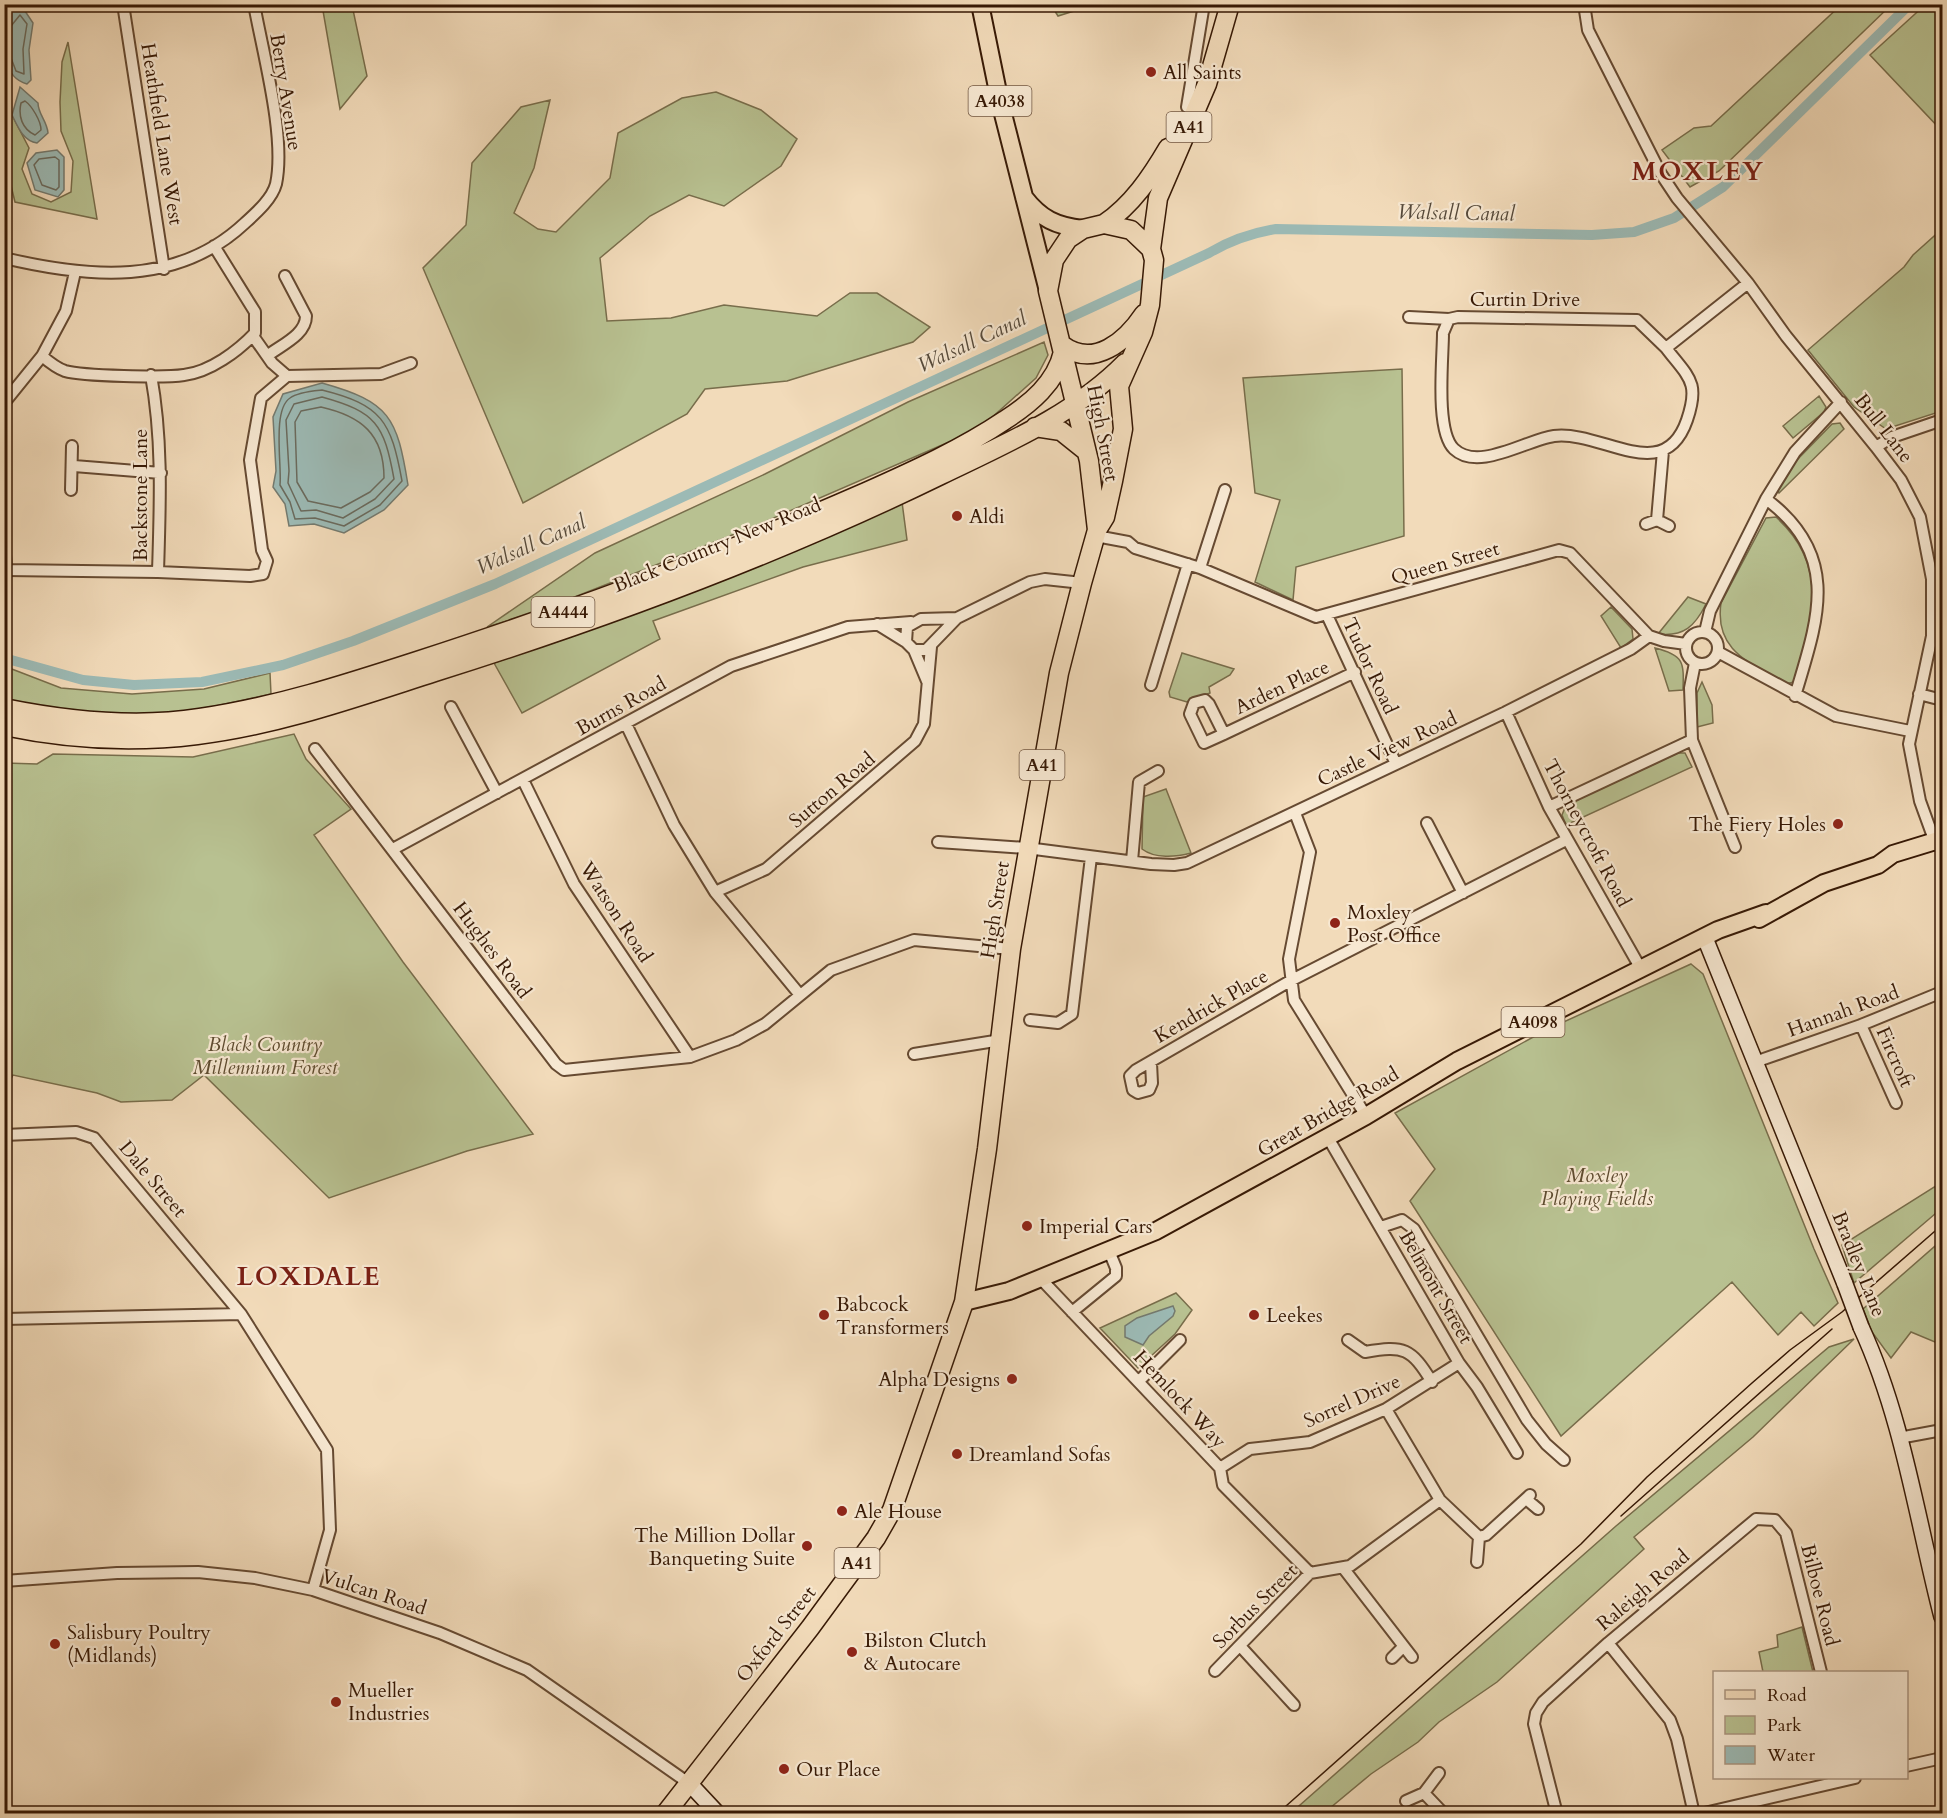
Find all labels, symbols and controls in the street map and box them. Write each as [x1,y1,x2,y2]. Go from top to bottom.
street label: Berry Avenue [263,32,309,152]
street label: Heathfield Lane West [134,41,190,228]
place label: All Saints [1163,59,1241,86]
marker: All Saints [1144,65,1158,79]
road number: A4038 [968,86,1032,116]
road number: A41 [1166,112,1212,142]
district label: MOXLEY [1631,154,1765,189]
water label: Walsall Canal [1397,197,1516,229]
street label: Curtin Drive [1470,286,1580,313]
water label: Walsall Canal [913,303,1033,380]
street label: High Street [1080,382,1126,484]
street label: Bull Lane [1848,388,1920,468]
street label: Backstone Lane [127,429,154,561]
street label: Black Country New Road [609,491,825,599]
place label: Aldi [969,503,1005,530]
water label: Walsall Canal [471,507,592,582]
marker: Aldi [950,509,964,523]
street label: Queen Street [1388,535,1503,591]
road number: A4444 [532,597,594,627]
street label: Tudor Road [1336,613,1404,719]
street label: Arden Place [1230,653,1334,721]
street label: Burns Road [571,670,671,742]
street label: Castle View Road [1313,705,1462,793]
street label: Sutton Road [783,746,881,834]
road number: A41 [1020,750,1064,780]
street label: Thorneycroft Road [1537,754,1638,912]
place label: The Fiery Holes [1688,811,1826,838]
marker: The Fiery Holes [1831,817,1845,831]
street label: Watson Road [573,855,659,968]
street label: High Street [974,859,1016,961]
street label: Hughes Road [447,896,538,1004]
place label: Moxley Post Office [1347,899,1441,949]
marker: Moxley Post Office [1328,916,1342,930]
street label: Kendrick Place [1149,962,1273,1050]
street label: Hannah Road [1783,978,1903,1044]
road number: A4098 [1502,1007,1564,1037]
street label: Fircroft [1870,1022,1921,1092]
park label: Black Country Millennium Forest [193,1031,339,1081]
street label: Great Bridge Road [1252,1060,1404,1164]
street label: Dale Street [113,1135,194,1224]
park label: Moxley Playing Fields [1541,1162,1653,1212]
street label: Bradley Lane [1826,1207,1892,1321]
place label: Imperial Cars [1039,1213,1152,1240]
marker: Imperial Cars [1020,1219,1034,1233]
street label: Belmont Street [1393,1225,1480,1349]
district label: LOXDALE [237,1259,381,1294]
place label: Babcock Transformers [836,1291,949,1341]
place label: Leekes [1266,1302,1323,1329]
marker: Babcock Transformers [817,1308,831,1322]
marker: Leekes [1247,1308,1261,1322]
street label: Hemlock Way [1127,1344,1233,1454]
place label: Alpha Designs [878,1366,1000,1393]
street label: Sorrel Drive [1299,1368,1405,1434]
marker: Alpha Designs [1005,1372,1019,1386]
place label: Dreamland Sofas [969,1441,1111,1468]
marker: Dreamland Sofas [950,1447,964,1461]
place label: Ale House [854,1498,942,1525]
marker: Ale House [835,1504,849,1518]
place label: The Million Dollar Banqueting Suite [634,1522,796,1572]
marker: The Million Dollar Banqueting Suite [800,1539,814,1553]
street label: Bilboe Road [1794,1541,1846,1649]
street label: Raleigh Road [1591,1543,1696,1637]
road number: A41 [834,1548,880,1578]
street label: Sorbus Street [1207,1557,1304,1654]
street label: Vulcan Road [318,1562,430,1622]
street label: Oxford Street [730,1580,823,1688]
place label: Salisbury Poultry (Midlands) [67,1619,211,1669]
place label: Bilston Clutch & Autocare [864,1627,987,1677]
marker: Salisbury Poultry (Midlands) [48,1637,62,1651]
marker: Bilston Clutch & Autocare [845,1645,859,1659]
legend [1713,1671,1908,1779]
place label: Mueller Industries [348,1677,430,1727]
text: Road [1767,1683,1807,1708]
marker: Mueller Industries [329,1695,343,1709]
text: Park [1767,1713,1802,1738]
text: Water [1766,1743,1816,1768]
place label: Our Place [796,1756,881,1783]
marker: Our Place [777,1762,791,1776]

